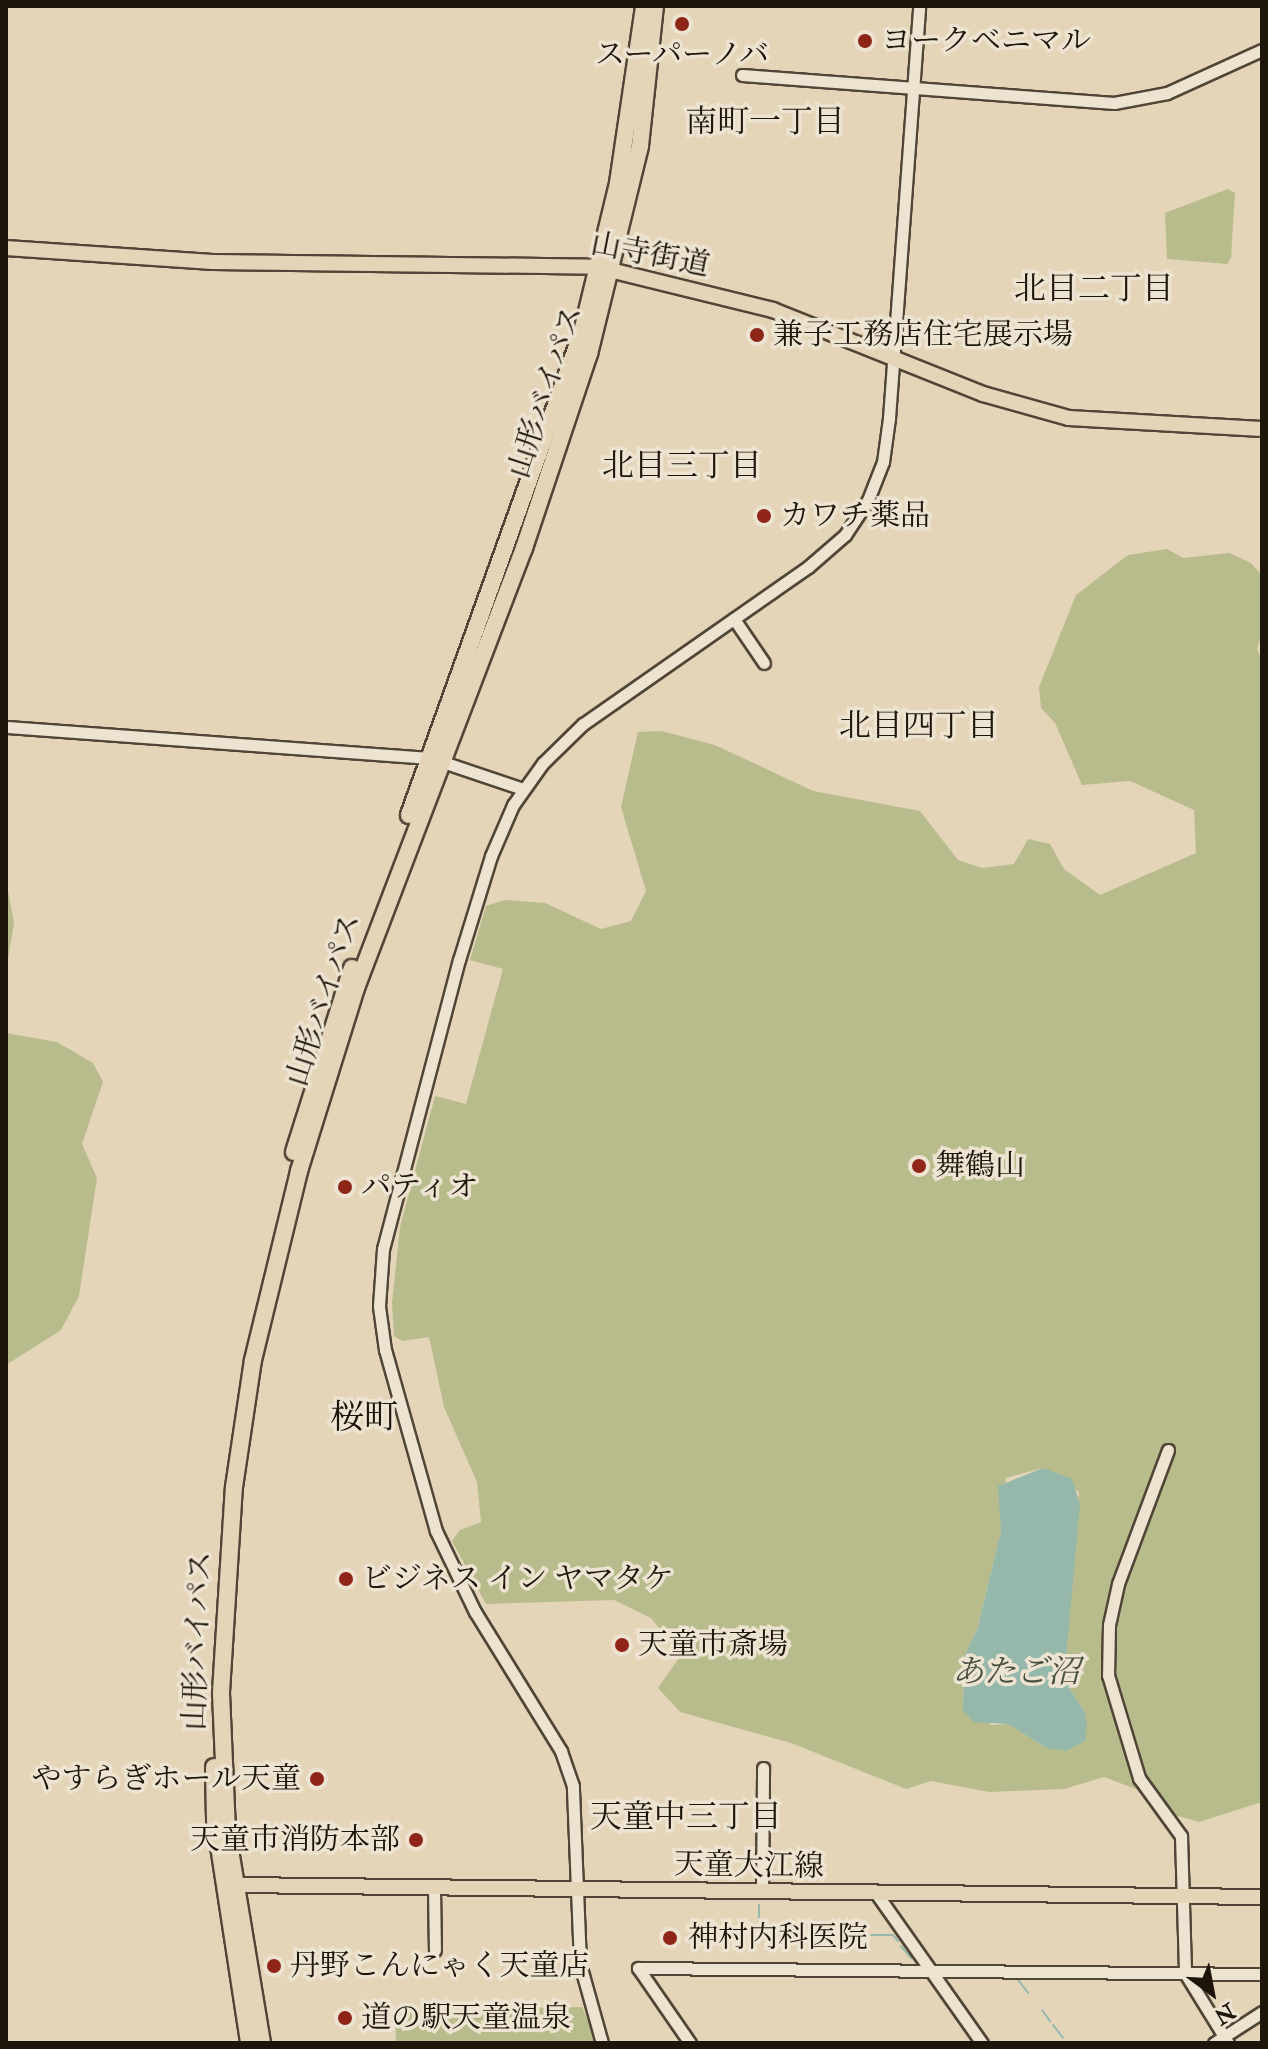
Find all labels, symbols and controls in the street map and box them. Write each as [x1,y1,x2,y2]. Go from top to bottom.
marker: スーパーノバ [673,15,691,33]
place label: ヨークベニマル [881,23,1091,59]
marker: ヨークベニマル [856,32,874,50]
place label: スーパーノバ [593,37,771,73]
district label: 南町一丁目 [685,103,845,141]
street label: 山寺街道 [588,226,712,284]
district label: 北目二丁目 [1014,270,1174,308]
street label: 山形バイパス [501,301,591,483]
place label: 兼子工務店住宅展示場 [773,317,1073,353]
marker: 兼子工務店住宅展示場 [748,326,766,344]
district label: 北目三丁目 [602,447,762,485]
place label: カワチ薬品 [780,498,930,534]
marker: カワチ薬品 [755,507,773,525]
district label: 北目四丁目 [839,707,999,745]
street label: 山形バイパス [279,909,369,1091]
place label: 舞鶴山 [935,1148,1025,1184]
marker: 舞鶴山 [910,1157,928,1175]
place label: パティオ [361,1169,481,1205]
marker: パティオ [336,1178,354,1196]
district label: 桜町 [330,1398,398,1438]
street label: 山形バイパス [177,1550,219,1732]
place label: ビジネス イン ヤマタケ [362,1561,675,1597]
marker: ビジネス イン ヤマタケ [337,1570,355,1588]
place label: 天童市斎場 [638,1627,788,1663]
marker: 天童市斎場 [613,1636,631,1654]
water label: あたご沼 [952,1653,1080,1691]
place label: やすらぎホール天童 [31,1761,301,1797]
marker: やすらぎホール天童 [308,1770,326,1788]
district label: 天童中三丁目 [590,1798,782,1836]
place label: 天童市消防本部 [190,1822,400,1858]
marker: 天童市消防本部 [407,1831,425,1849]
street label: 天童大江線 [674,1847,824,1885]
place label: 神村内科医院 [688,1920,868,1956]
marker: 神村内科医院 [659,1927,681,1949]
place label: 丹野こんにゃく天童店 [290,1948,590,1984]
north arrow [1172,1953,1252,2033]
marker: 丹野こんにゃく天童店 [265,1957,283,1975]
text: N [1209,1996,1240,2030]
place label: 道の駅天童温泉 [361,2000,571,2036]
marker: 道の駅天童温泉 [336,2009,354,2027]

